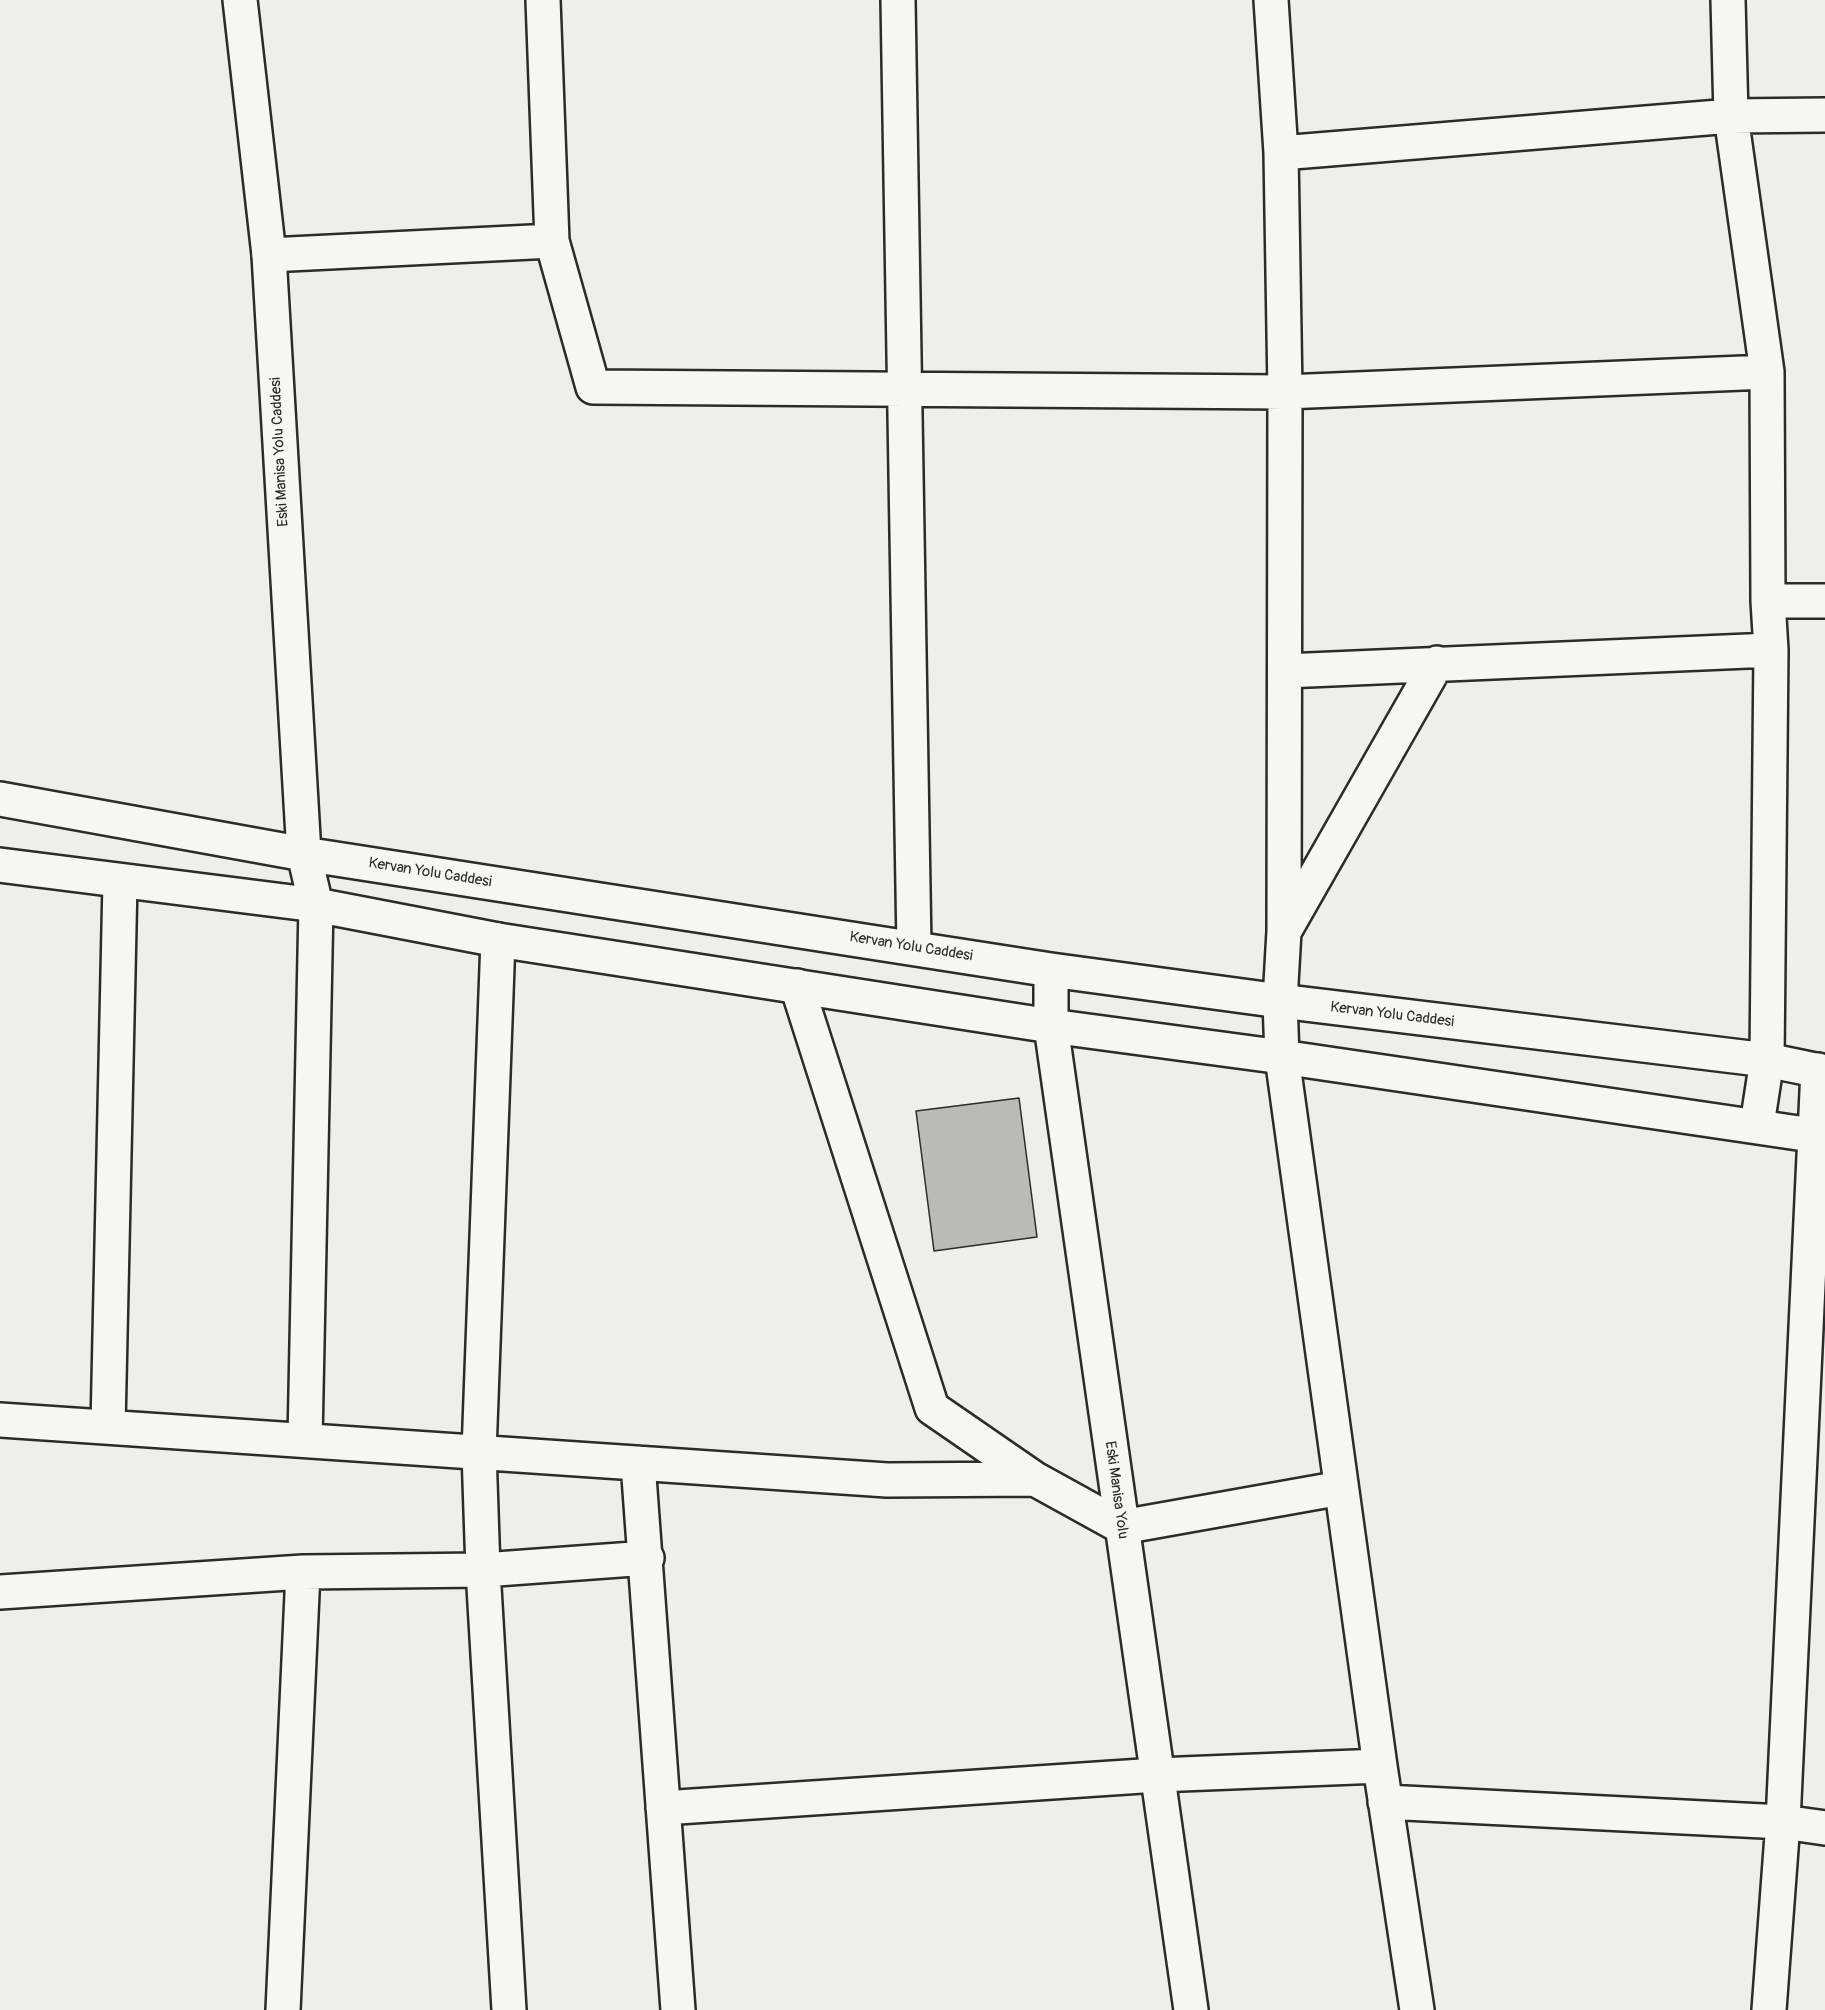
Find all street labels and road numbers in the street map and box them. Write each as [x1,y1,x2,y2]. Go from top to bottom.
street label: Eski Manisa Yolu Caddesi [267,377,293,527]
street label: Kervan Yolu Caddesi [367,854,493,892]
street label: Kervan Yolu Caddesi [848,928,974,966]
street label: Kervan Yolu Caddesi [1329,998,1455,1032]
street label: Eski Manisa Yolu [1100,1440,1132,1540]

